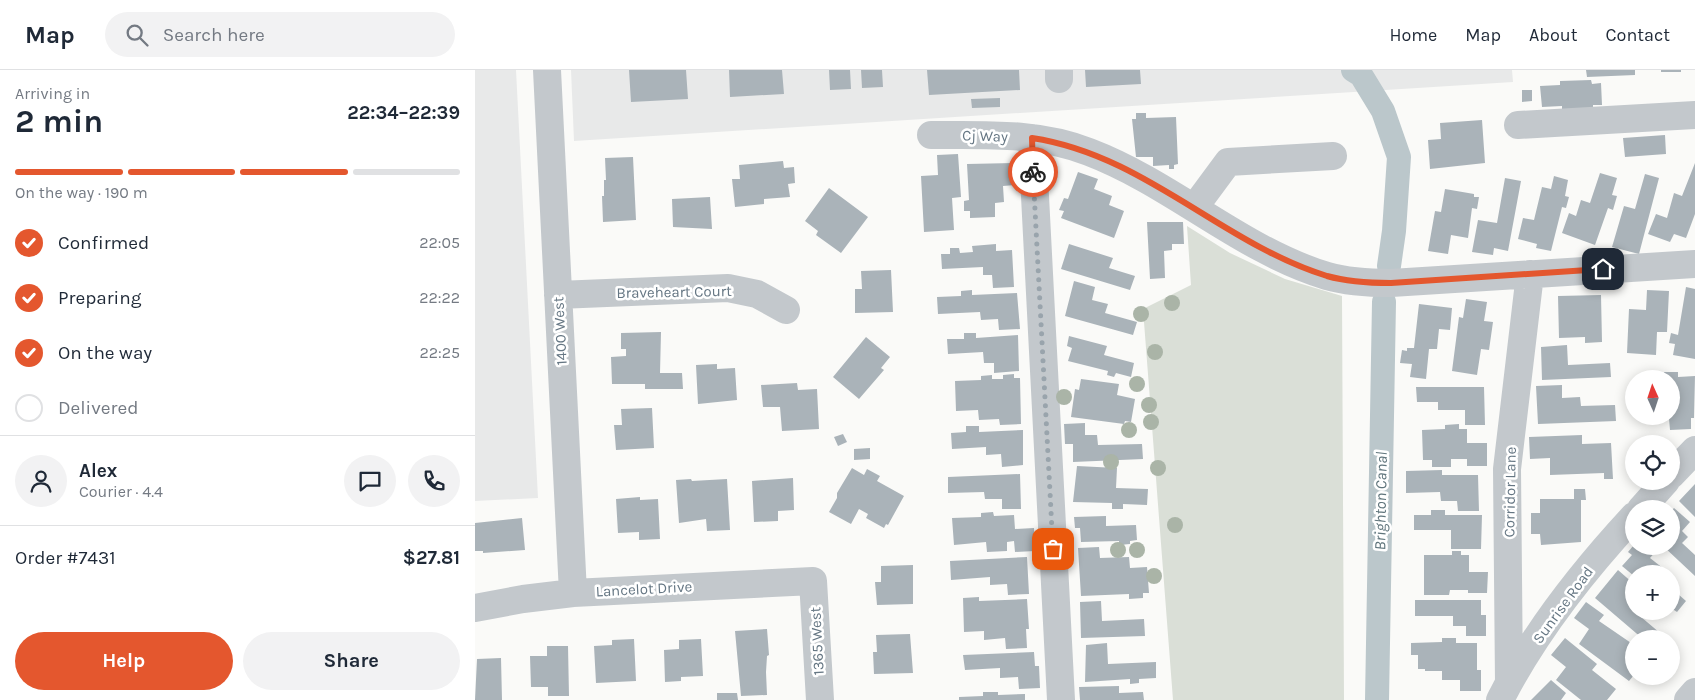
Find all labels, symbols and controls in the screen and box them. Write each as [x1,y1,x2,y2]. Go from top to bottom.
search box [105,12,455,57]
text: Map [25,21,75,49]
icon: search [123,21,151,49]
text: Search here [163,24,265,46]
text: Home [1389,24,1437,46]
text: Map [1465,24,1501,46]
text: About [1529,24,1578,46]
text: Contact [1606,24,1670,46]
text: Arriving in [15,84,90,103]
text: 22:34–22:39 [347,102,460,124]
text: 2 min [15,103,103,140]
street label: Cj Way [962,126,1008,146]
courier [1008,147,1058,197]
icon: bike [1019,158,1047,186]
text: On the way · 190 m [15,183,148,202]
icon: check [15,229,43,257]
text: Confirmed [58,232,149,254]
text: 22:05 [419,233,460,252]
pin [1582,248,1624,290]
icon: home [1589,255,1617,283]
street label: Braveheart Court [616,282,732,302]
icon: check [15,284,43,312]
text: Preparing [58,287,141,309]
text: 22:22 [419,288,460,307]
street label: 1400 West [549,296,571,366]
icon: check [15,339,43,367]
text: On the way [58,342,152,364]
text: 22:25 [419,343,460,362]
north arrow [1625,370,1680,425]
map controls [1625,370,1680,685]
text: Delivered [58,397,138,419]
button: locate [1625,435,1680,490]
street label: Corridor Lane [1500,446,1520,538]
water label: Brighton Canal [1370,452,1391,550]
button: person [15,455,67,507]
button: chat [344,455,396,507]
button: phone [408,455,460,507]
text: Alex [79,460,117,482]
text: Courier · 4.4 [79,482,163,501]
button: layers [1625,500,1680,555]
pin [1032,528,1074,570]
icon: bag [1039,535,1067,563]
text: Order #7431 [15,547,115,569]
text: $27.81 [403,547,460,569]
street label: Sunrise Road [1529,563,1597,647]
button: + [1625,565,1680,620]
street label: Lancelot Drive [595,577,693,601]
street label: 1365 West [806,606,828,676]
button: − [1625,630,1680,685]
button: Help [15,632,233,690]
button: Share [243,632,460,690]

